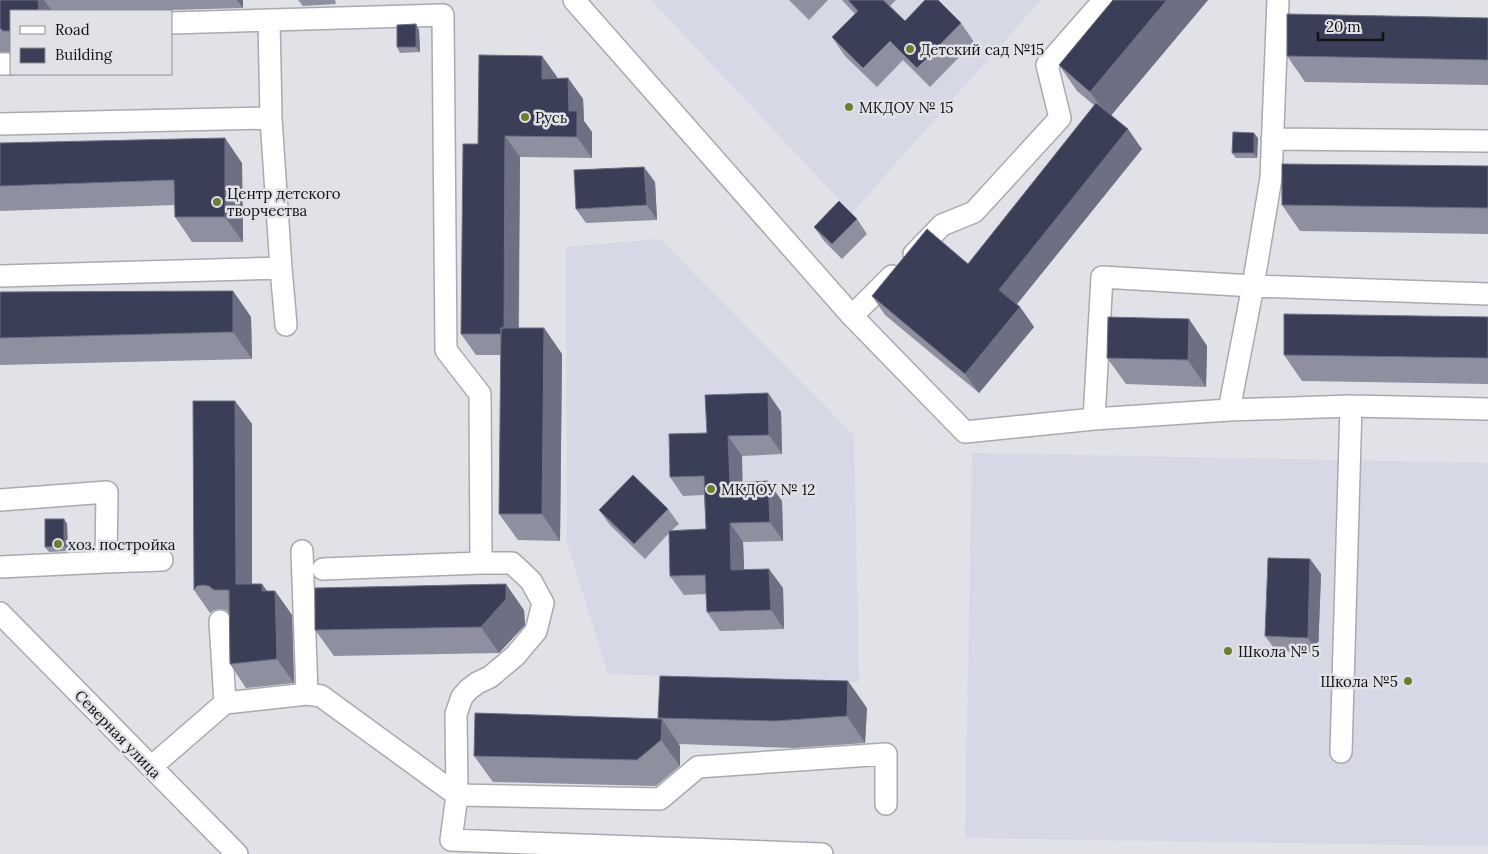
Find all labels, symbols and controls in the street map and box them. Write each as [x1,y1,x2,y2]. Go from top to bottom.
legend [10,10,172,75]
scale bar [1318,10,1383,42]
text: 20 m [1326,17,1361,36]
text: Road [55,20,90,39]
place label: Детский сад №15 [920,40,1044,59]
marker: Детский сад №15 [904,43,916,55]
text: Building [55,45,113,64]
place label: МКДОУ № 15 [859,98,953,117]
marker: МКДОУ № 15 [843,101,855,113]
place label: Русь [535,108,567,127]
marker: Русь [519,111,531,123]
place label: Центр детского творчества [227,184,341,220]
marker: Центр детского творчества [211,196,223,208]
place label: МКДОУ № 12 [721,480,815,499]
marker: МКДОУ № 12 [705,483,717,495]
place label: хоз. постройка [68,535,176,554]
marker: хоз. постройка [52,538,64,550]
place label: Школа № 5 [1238,642,1320,661]
marker: Школа № 5 [1222,645,1234,657]
place label: Школа №5 [1320,672,1398,691]
marker: Школа №5 [1402,675,1414,687]
street label: Северная улица [71,686,165,782]

